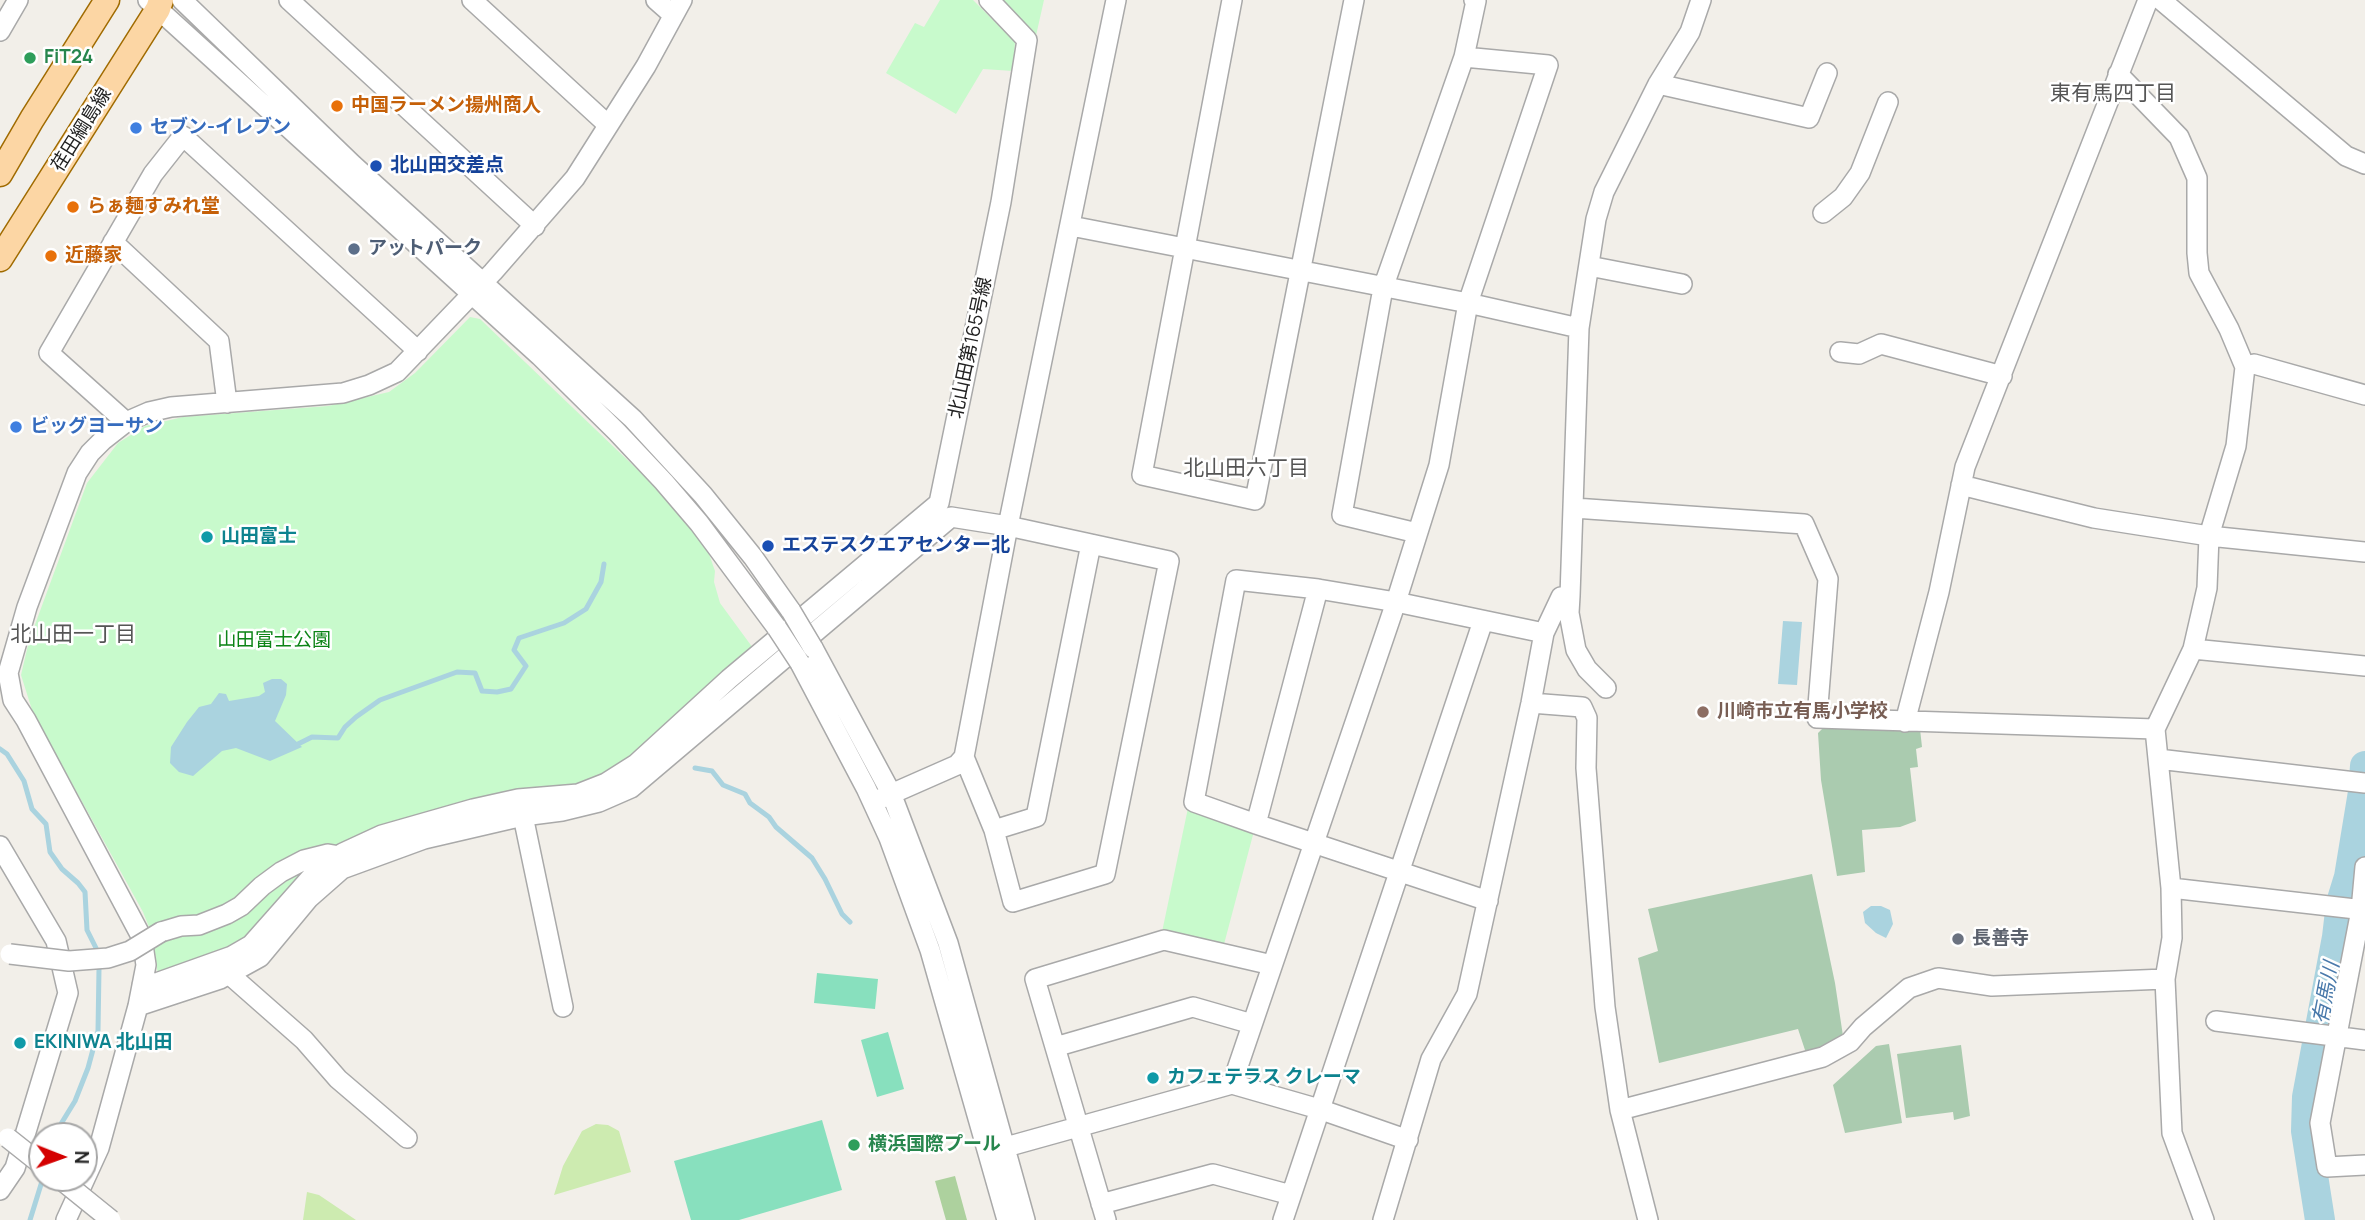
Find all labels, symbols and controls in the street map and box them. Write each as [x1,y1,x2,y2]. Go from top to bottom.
place label: FiT24 [44,47,93,69]
marker: FiT24 [22,50,38,66]
district label: 東有馬四丁目 [2050,81,2176,107]
street label: 荏田綱島線 [47,84,117,176]
place label: 中国ラーメン揚州商人 [351,95,541,117]
marker: 中国ラーメン揚州商人 [329,98,345,114]
place label: セブン-イレブン [150,117,291,139]
marker: セブン-イレブン [128,120,144,136]
place label: 北山田交差点 [390,155,504,177]
marker: 北山田交差点 [368,158,384,174]
place label: らぁ麺すみれ堂 [87,196,220,218]
marker: らぁ麺すみれ堂 [65,199,81,215]
place label: アットパーク [368,238,482,260]
marker: アットパーク [346,241,362,257]
place label: 近藤家 [65,245,122,267]
marker: 近藤家 [43,248,59,264]
street label: 北山田第165号線 [945,275,997,421]
place label: ビッグヨーサン [30,416,163,438]
marker: ビッグヨーサン [8,419,24,435]
district label: 北山田六丁目 [1183,456,1309,482]
place label: 山田富士 [221,526,297,548]
marker: 山田富士 [199,529,215,545]
place label: エステスクエアセンター北 [782,535,1010,557]
marker: エステスクエアセンター北 [760,538,776,554]
district label: 北山田一丁目 [10,622,136,648]
park label: 山田富士公園 [217,630,331,652]
place label: 川崎市立有馬小学校 [1717,701,1888,723]
marker: 川崎市立有馬小学校 [1695,704,1711,720]
place label: 長善寺 [1972,928,2029,950]
marker: 長善寺 [1950,931,1966,947]
water label: 有馬川 [2309,960,2345,1026]
place label: EKINIWA 北山田 [34,1032,172,1054]
marker: EKINIWA 北山田 [12,1035,28,1051]
place label: カフェテラス クレーマ [1167,1067,1361,1089]
marker: カフェテラス クレーマ [1145,1070,1161,1086]
north arrow [28,1122,98,1192]
place label: 横浜国際プール [868,1134,1001,1156]
marker: 横浜国際プール [846,1137,862,1153]
text: N [69,1150,95,1164]

